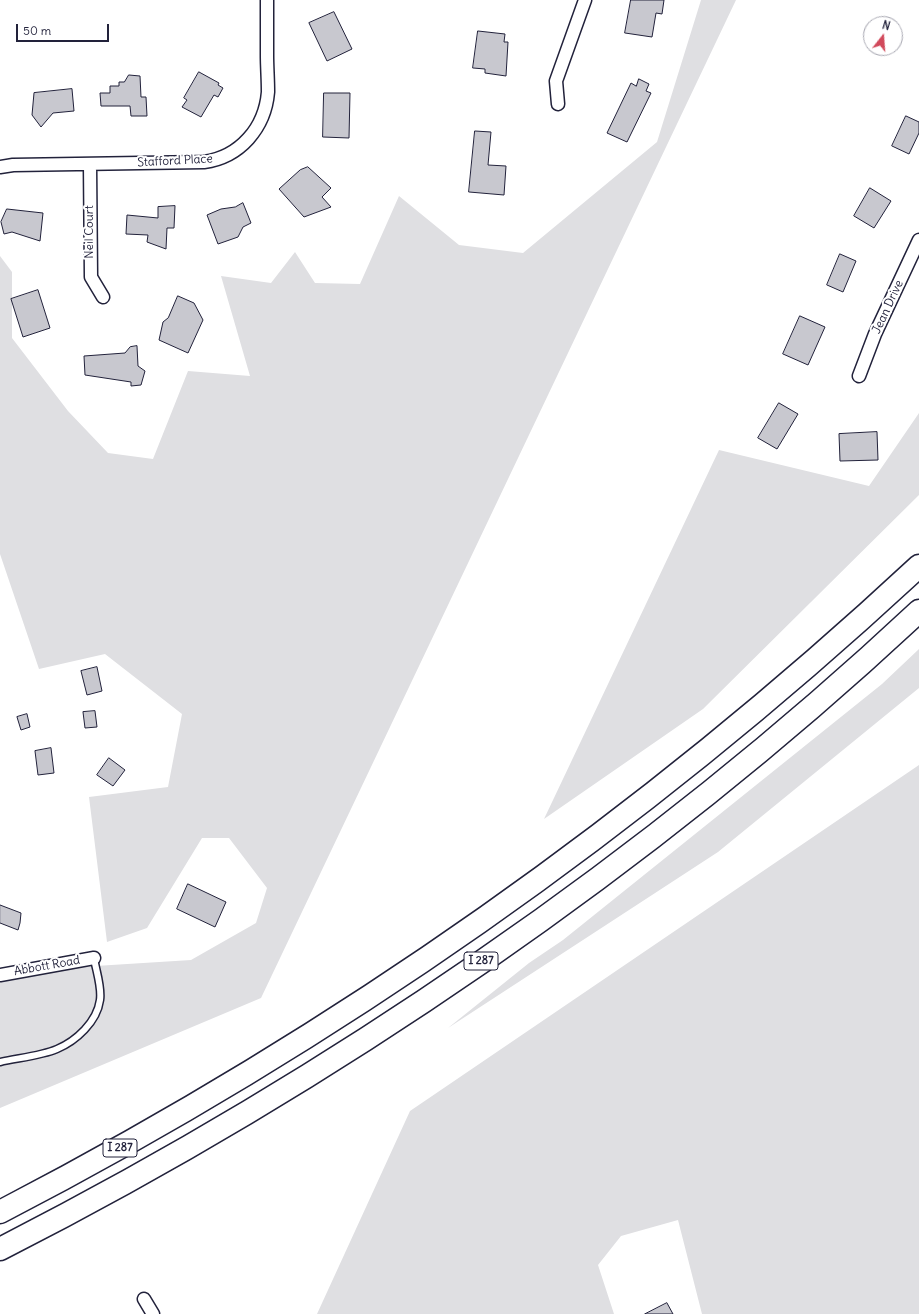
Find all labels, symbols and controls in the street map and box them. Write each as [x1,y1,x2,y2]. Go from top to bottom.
scale bar [18,16,111,42]
north arrow [863,16,903,56]
text: N [881,18,892,33]
text: 50 m [23,23,51,38]
street label: Stafford Place [137,152,213,170]
street label: Neil Court [83,205,97,259]
street label: Jean Drive [869,278,907,336]
road number: I 287 [464,952,498,970]
street label: Abbott Road [13,953,81,979]
road number: I 287 [103,1139,137,1157]

